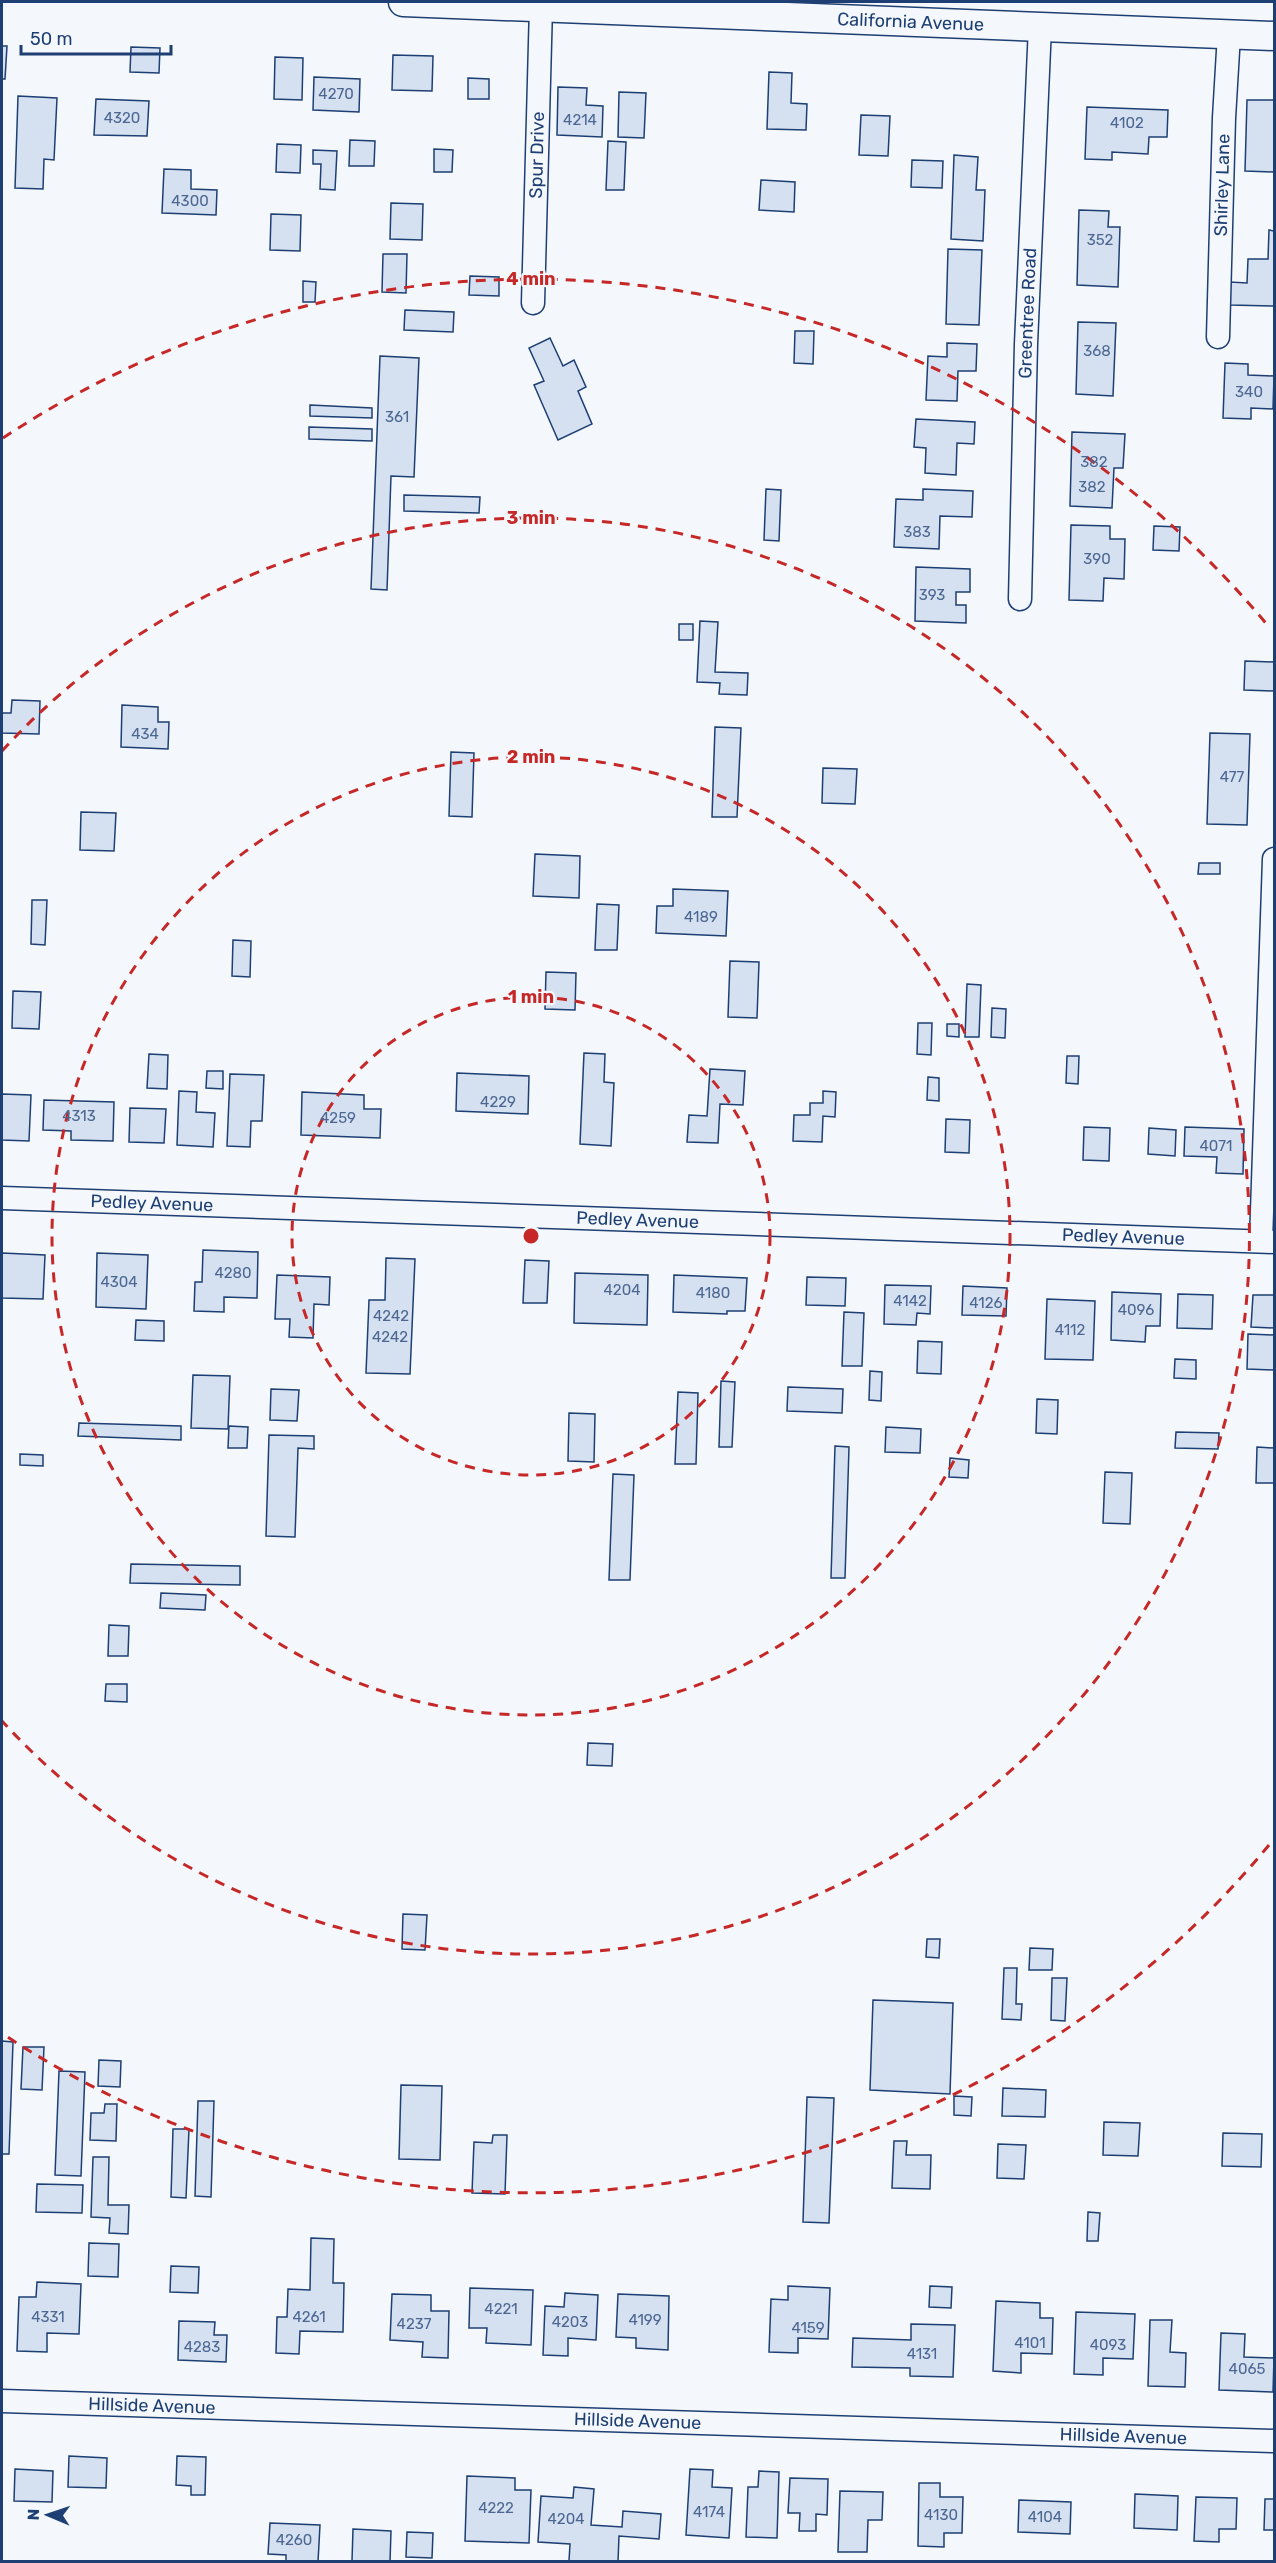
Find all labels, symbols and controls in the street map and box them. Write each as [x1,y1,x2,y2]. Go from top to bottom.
street label: California Avenue [837,8,984,36]
scale bar [21,18,171,56]
text: 50 m [30,28,73,50]
house number: 4270 [318,85,354,103]
house number: 4320 [104,109,140,127]
street label: Spur Drive [525,111,549,199]
house number: 4214 [563,111,597,129]
house number: 4102 [1110,114,1144,132]
street label: Shirley Lane [1210,134,1235,237]
house number: 4300 [171,192,209,210]
house number: 352 [1087,231,1114,249]
street label: Greentree Road [1014,247,1041,379]
text: 4 min [506,268,556,290]
house number: 368 [1083,342,1111,360]
house number: 340 [1235,383,1263,401]
house number: 361 [385,408,409,426]
house number: 382 [1080,453,1108,471]
house number: 382 [1078,478,1106,496]
text: 3 min [507,507,555,529]
house number: 383 [903,523,931,541]
house number: 390 [1083,550,1111,568]
house number: 393 [919,586,945,604]
house number: 434 [131,725,159,743]
text: 2 min [507,746,555,768]
house number: 477 [1220,768,1245,786]
house number: 4189 [684,908,718,926]
text: 1 min [508,986,554,1008]
house number: 4229 [480,1093,516,1111]
house number: 4313 [62,1107,96,1125]
house number: 4259 [320,1109,356,1127]
house number: 4071 [1200,1137,1232,1155]
street label: Pedley Avenue [90,1190,214,1216]
street label: Pedley Avenue [576,1207,699,1233]
street label: Pedley Avenue [1062,1224,1185,1250]
centre of rings [521,1226,541,1246]
house number: 4280 [214,1264,252,1282]
house number: 4304 [100,1273,138,1291]
house number: 4204 [604,1281,640,1299]
house number: 4180 [696,1284,730,1302]
house number: 4142 [893,1292,927,1310]
house number: 4126 [969,1294,1003,1312]
house number: 4096 [1118,1301,1154,1319]
house number: 4242 [373,1307,409,1325]
house number: 4112 [1055,1321,1086,1339]
house number: 4242 [372,1328,408,1346]
house number: 4221 [484,2300,518,2318]
house number: 4331 [31,2308,65,2326]
house number: 4261 [292,2308,326,2326]
house number: 4199 [628,2311,662,2329]
house number: 4203 [552,2313,588,2331]
house number: 4237 [397,2315,432,2333]
house number: 4159 [791,2319,825,2337]
house number: 4101 [1014,2334,1046,2352]
house number: 4093 [1090,2336,1126,2354]
house number: 4283 [184,2338,220,2356]
house number: 4131 [907,2345,937,2363]
house number: 4065 [1229,2360,1265,2378]
street label: Hillside Avenue [88,2393,216,2419]
street label: Hillside Avenue [574,2408,702,2434]
street label: Hillside Avenue [1059,2423,1187,2449]
north arrow [18,2485,78,2545]
house number: 4222 [478,2499,514,2517]
house number: 4174 [693,2503,725,2521]
house number: 4130 [924,2506,958,2524]
text: N [24,2508,43,2521]
house number: 4104 [1028,2508,1062,2526]
house number: 4204 [548,2510,584,2528]
house number: 4260 [276,2531,312,2549]

